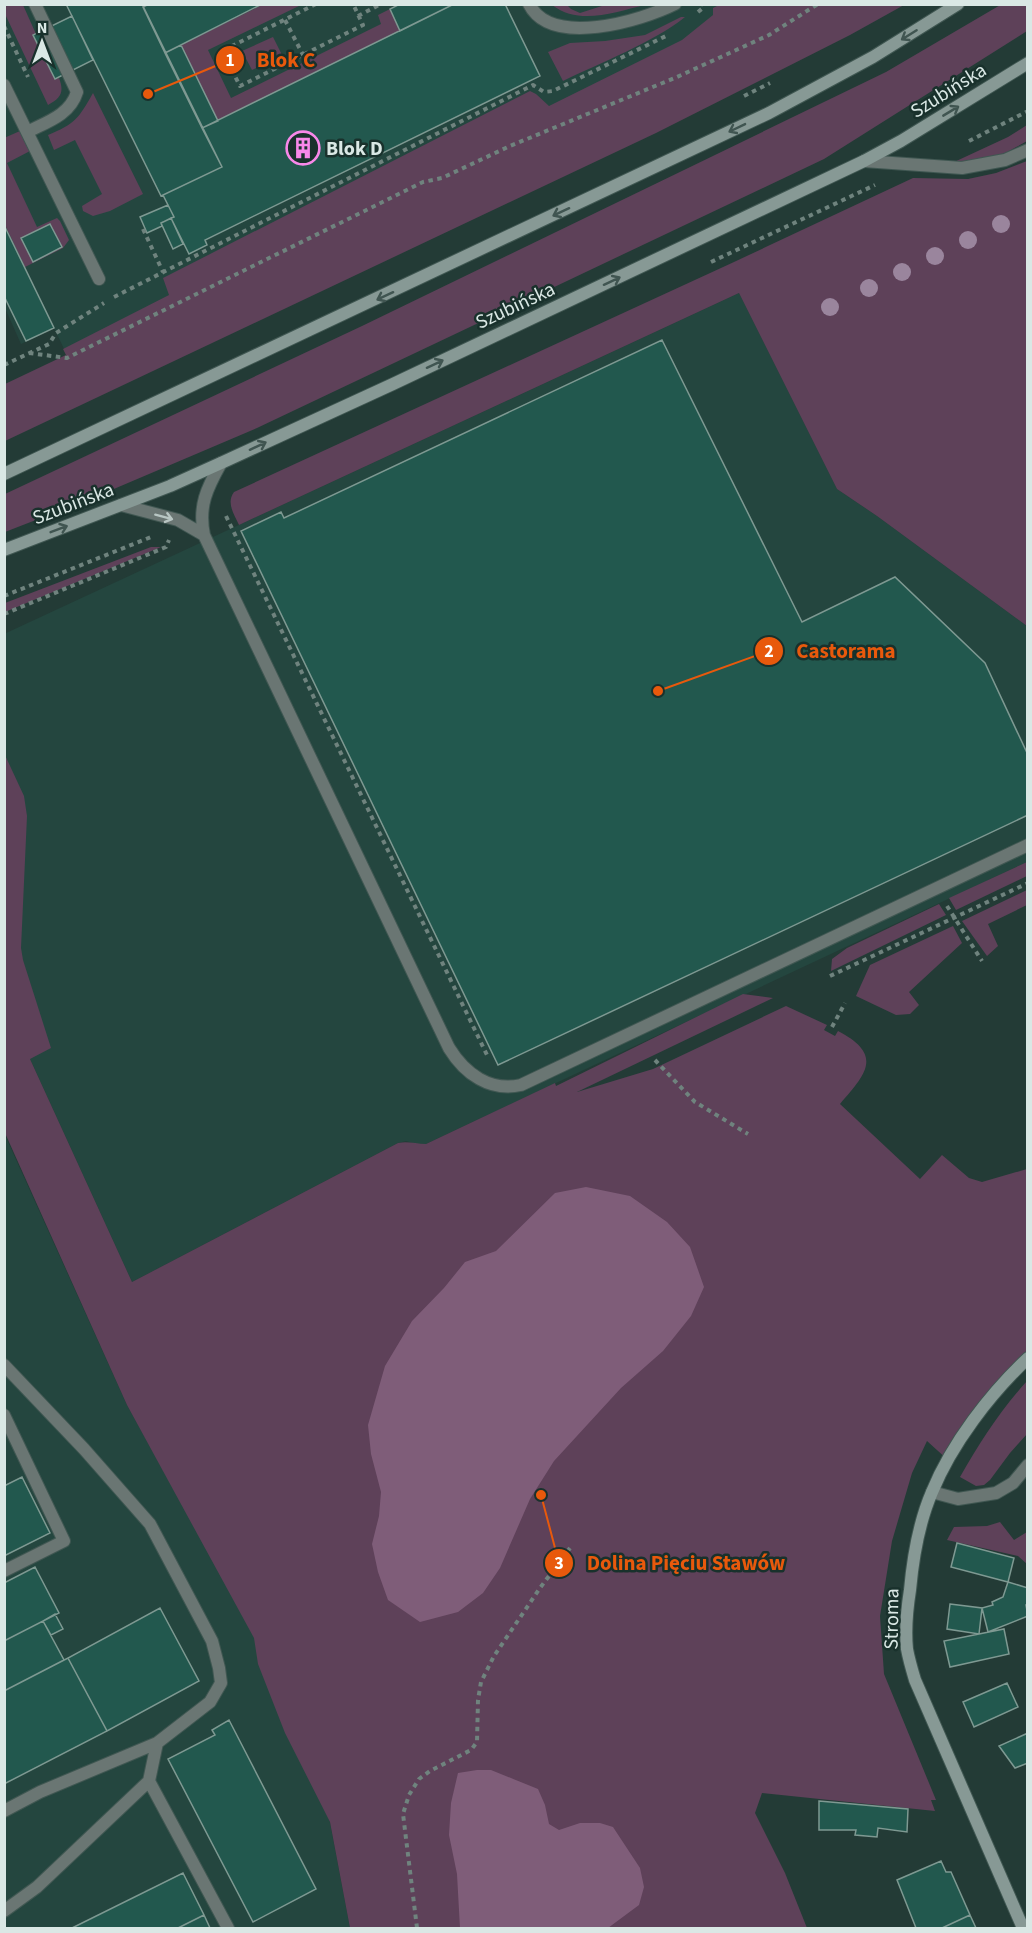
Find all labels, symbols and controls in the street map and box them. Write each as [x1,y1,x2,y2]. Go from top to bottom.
north arrow [12,12,72,72]
text: N [37,17,47,39]
one-way arrow [900,29,917,42]
callout: Blok C [215,40,328,79]
text: Blok C [257,45,315,75]
text: 1 [225,48,235,73]
street label: Szubińska [905,56,992,125]
one-way arrow [942,105,959,117]
one-way arrow [729,123,747,135]
building icon: Blok D [285,130,321,166]
place label: Blok D [326,135,383,163]
one-way arrow [553,207,571,219]
one-way arrow [602,274,620,286]
street label: Szubińska [471,275,560,337]
one-way arrow [376,290,394,302]
one-way arrow [426,358,444,370]
one-way arrow [249,440,267,451]
street label: Szubińska [29,476,118,532]
one-way arrow [154,511,173,523]
one-way arrow [49,523,68,534]
callout: Castorama [754,631,908,670]
text: Castorama [796,636,896,666]
text: 2 [764,639,774,664]
callout: Dolina Pięciu Stawów [544,1543,797,1582]
text: Dolina Pięciu Stawów [587,1548,785,1578]
text: 3 [554,1551,564,1576]
street label: Stroma [877,1588,907,1650]

